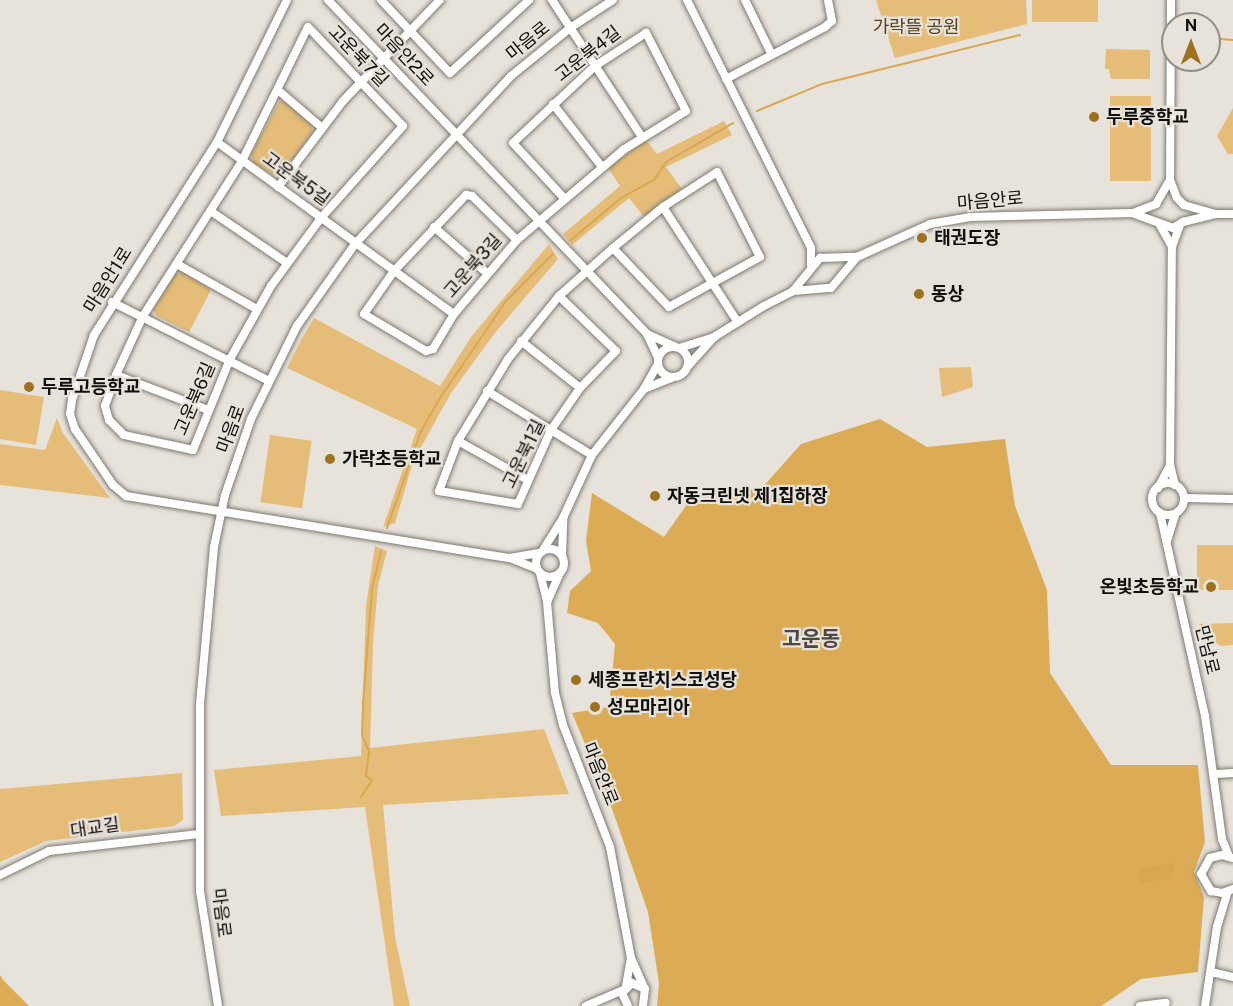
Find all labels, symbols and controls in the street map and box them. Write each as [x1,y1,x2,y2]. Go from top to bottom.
north arrow [1161,12,1221,72]
park label: 가락뜰 공원 [872,16,960,38]
text: N [1185,16,1197,35]
street label: 마음로 [502,17,554,65]
street label: 마음안2로 [370,19,438,91]
street label: 고운북7길 [323,21,393,91]
street label: 고운북4길 [551,22,625,86]
place label: 두루중학교 [1106,106,1189,128]
marker: 두루중학교 [1087,110,1101,124]
street label: 고운북5길 [258,147,334,211]
street label: 마음안로 [956,187,1024,215]
place label: 태권도장 [934,227,1000,249]
street label: 고운북3길 [439,230,507,302]
marker: 태권도장 [915,231,929,245]
street label: 마음안1로 [79,243,137,317]
place label: 동상 [931,283,964,305]
marker: 동상 [912,287,926,301]
street label: 고운북6길 [170,359,220,439]
place label: 두루고등학교 [41,376,140,398]
marker: 두루고등학교 [22,380,36,394]
street label: 마음로 [212,402,250,456]
street label: 고운북1길 [498,416,550,492]
place label: 가락초등학교 [342,448,441,470]
marker: 가락초등학교 [323,452,337,466]
place label: 자동크린넷 제1집하장 [667,485,828,507]
marker: 자동크린넷 제1집하장 [648,489,662,503]
place label: 온빛초등학교 [1100,576,1199,598]
marker: 온빛초등학교 [1204,580,1218,594]
street label: 만남로 [1191,623,1223,677]
district label: 고운동 [782,626,840,652]
place label: 세종프란치스코성당 [588,669,737,691]
marker: 세종프란치스코성당 [569,673,583,687]
place label: 성모마리아 [607,696,690,718]
marker: 성모마리아 [588,700,602,714]
street label: 마음안로 [578,739,622,809]
street label: 대교길 [69,814,121,842]
street label: 마음로 [207,887,235,939]

